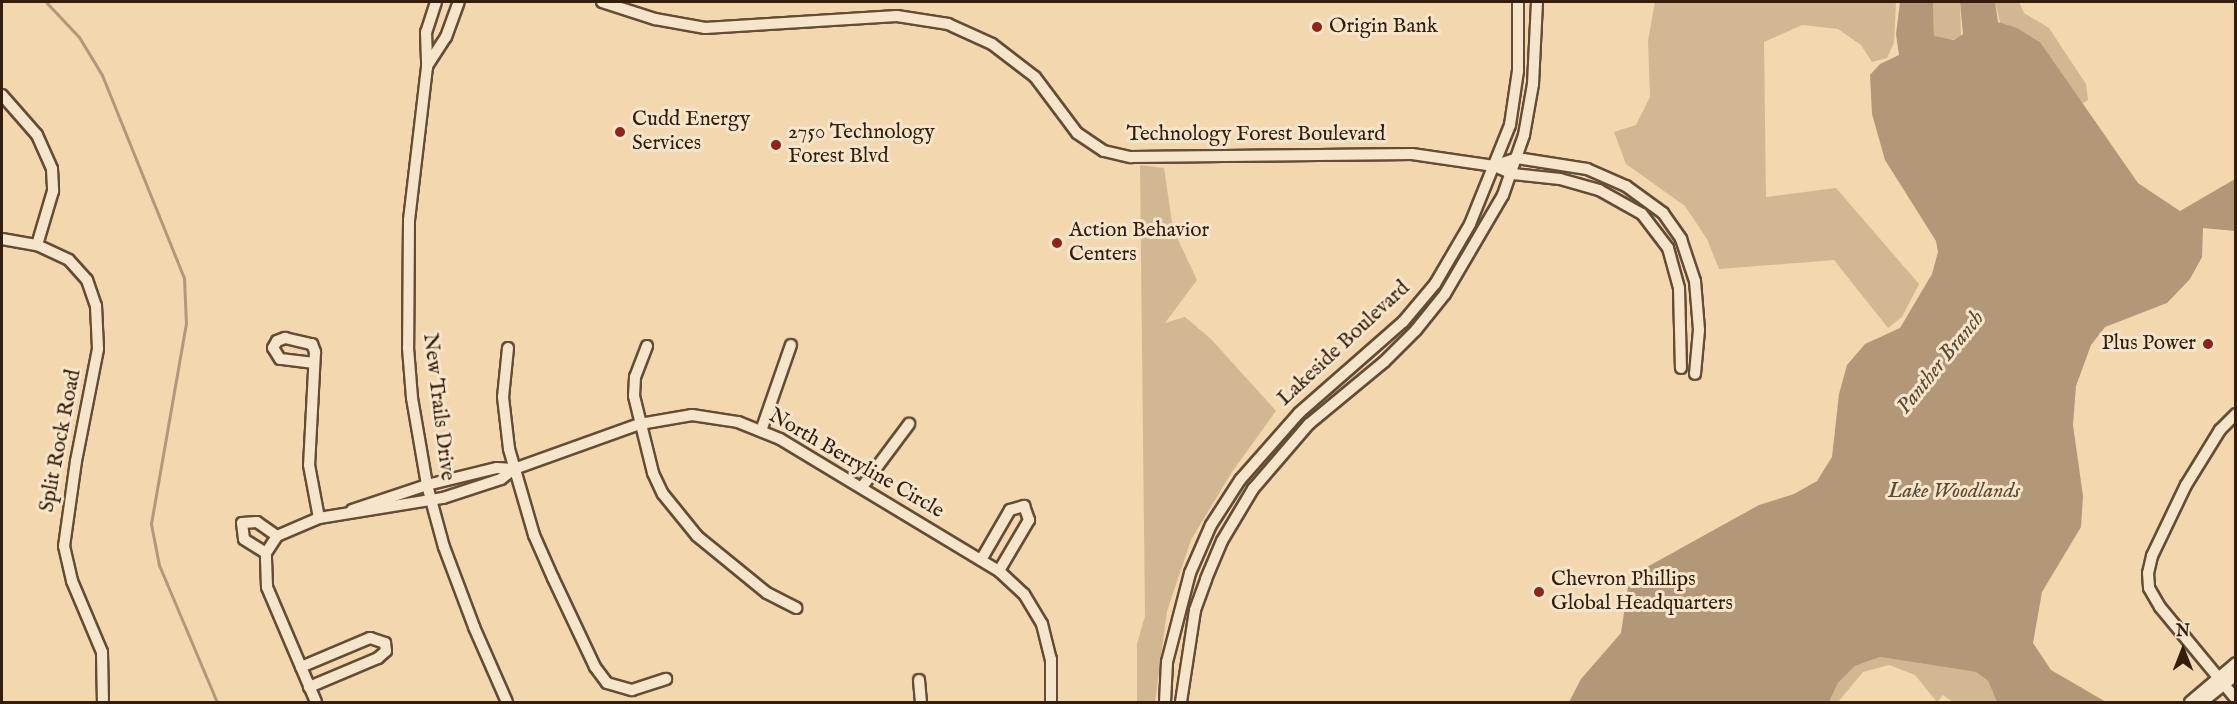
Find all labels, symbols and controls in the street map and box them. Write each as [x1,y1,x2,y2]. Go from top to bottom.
place label: Origin Bank [1329,14,1438,40]
marker: Origin Bank [1310,20,1324,34]
place label: Cudd Energy Services [632,107,750,157]
place label: 2750 Technology Forest Blvd [788,120,935,170]
street label: Technology Forest Boulevard [1126,122,1386,148]
marker: Cudd Energy Services [613,125,627,139]
marker: 2750 Technology Forest Blvd [769,138,783,152]
place label: Action Behavior Centers [1069,218,1209,268]
marker: Action Behavior Centers [1050,236,1064,250]
street label: Lakeside Boulevard [1273,276,1415,412]
water label: Panther Branch [1891,306,1991,420]
place label: Plus Power [2101,331,2196,357]
street label: New Trails Drive [416,332,460,482]
marker: Plus Power [2201,337,2215,351]
street label: Split Rock Road [35,368,87,514]
street label: North Berryline Circle [764,404,948,524]
water label: Lake Woodlands [1888,479,2020,505]
place label: Chevron Phillips Global Headquarters [1551,567,1733,617]
marker: Chevron Phillips Global Headquarters [1532,585,1546,599]
north arrow [2153,620,2213,680]
text: N [2176,622,2190,642]

